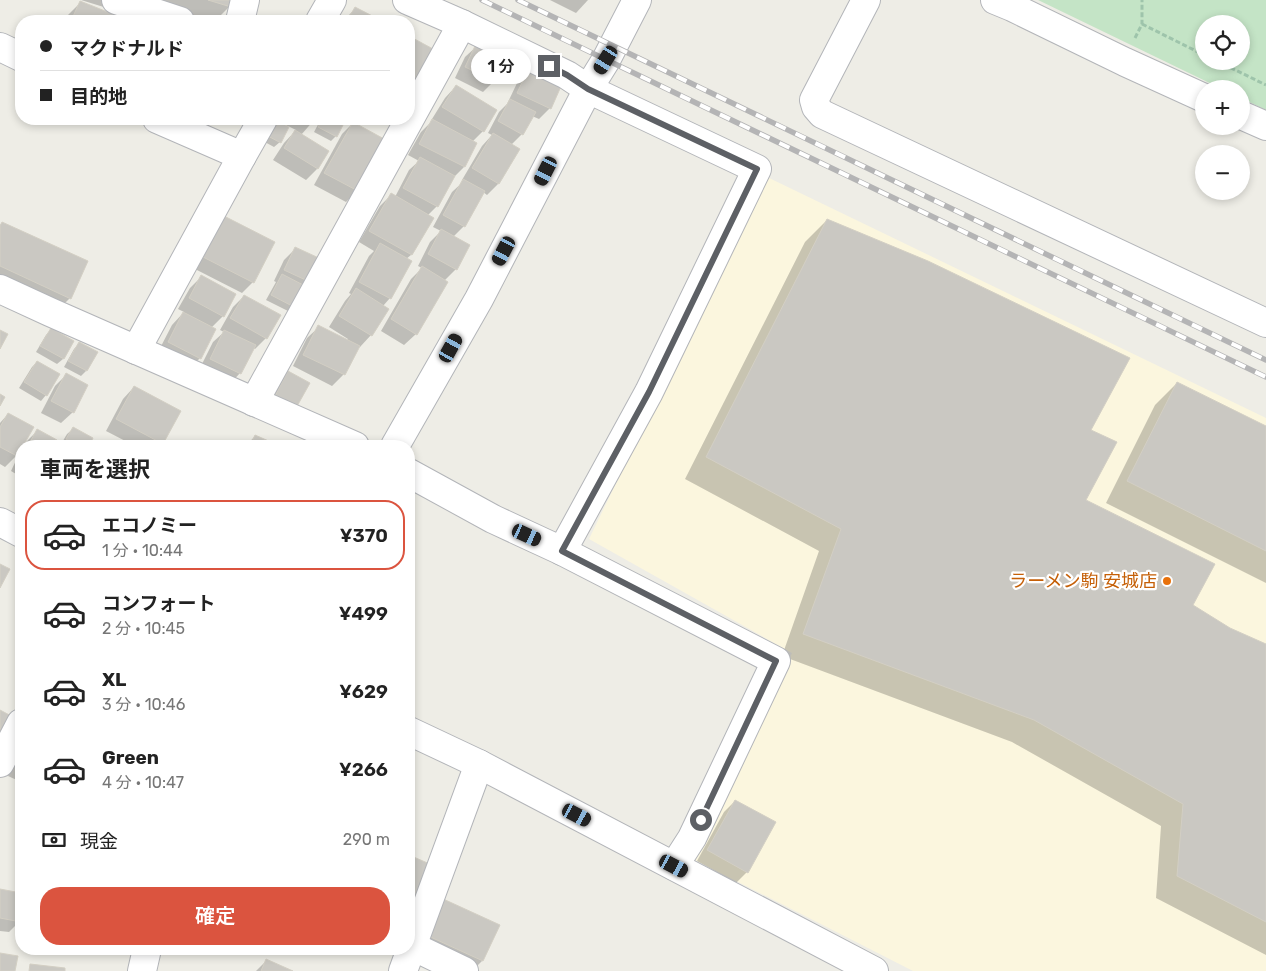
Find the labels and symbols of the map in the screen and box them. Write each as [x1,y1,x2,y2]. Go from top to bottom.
car [591,43,620,77]
callout: 1 分 [472,48,532,84]
route end [538,55,560,77]
car [532,154,559,188]
car [490,234,517,268]
car [437,331,464,365]
car [510,522,543,548]
place label: ラーメン駒 安城店 [1009,570,1157,592]
marker: ラーメン駒 安城店 [1161,575,1173,587]
car [560,801,593,829]
route start [690,809,712,831]
car [657,852,690,880]

